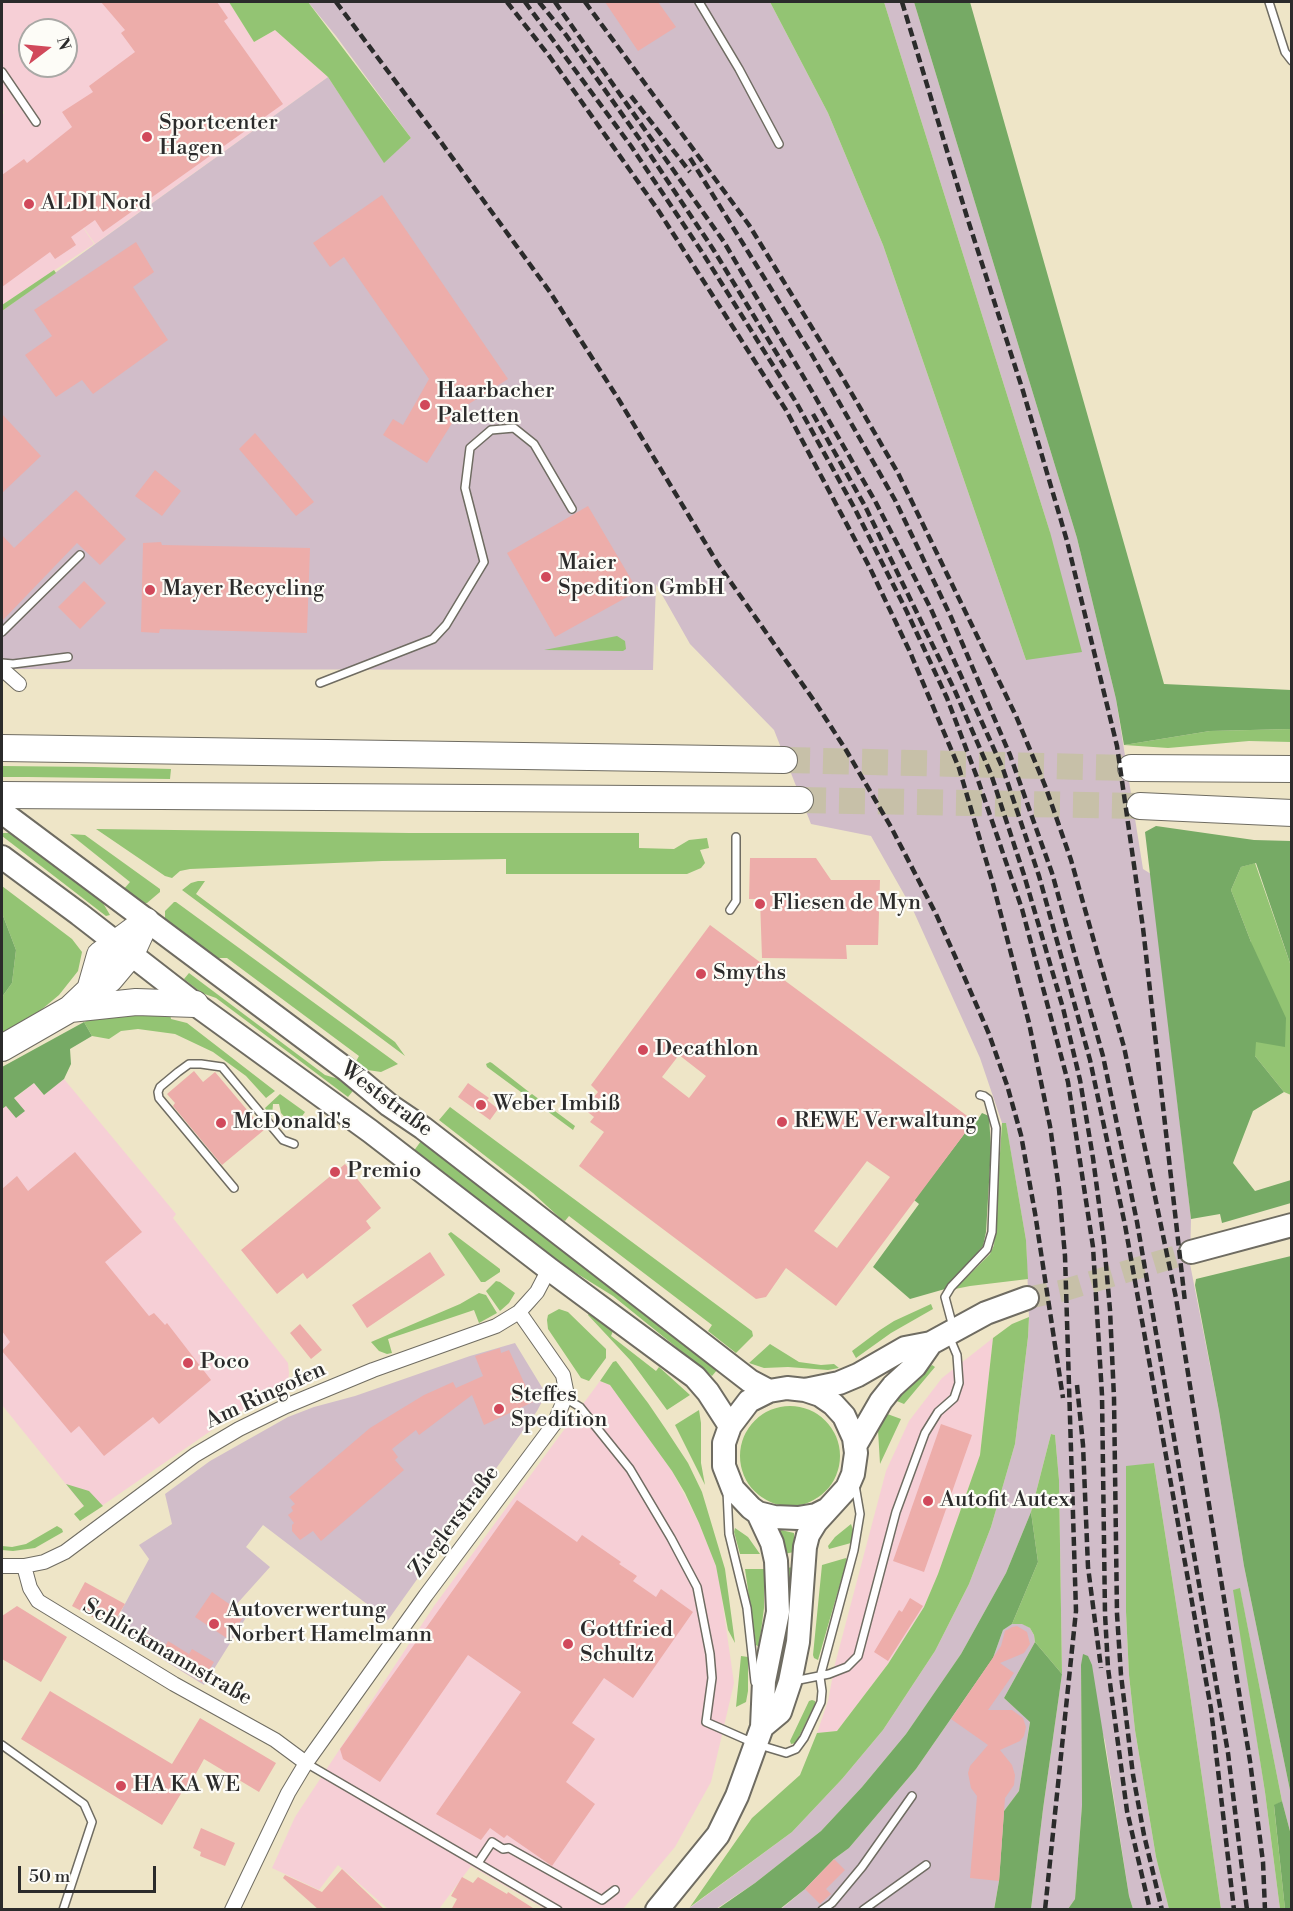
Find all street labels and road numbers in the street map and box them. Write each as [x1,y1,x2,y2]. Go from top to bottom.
street label: Weststraße [335,1057,437,1143]
street label: Am Ringofen [202,1357,330,1435]
street label: Zieglerstraße [404,1461,506,1583]
street label: Schlickmannstraße [78,1594,256,1712]

